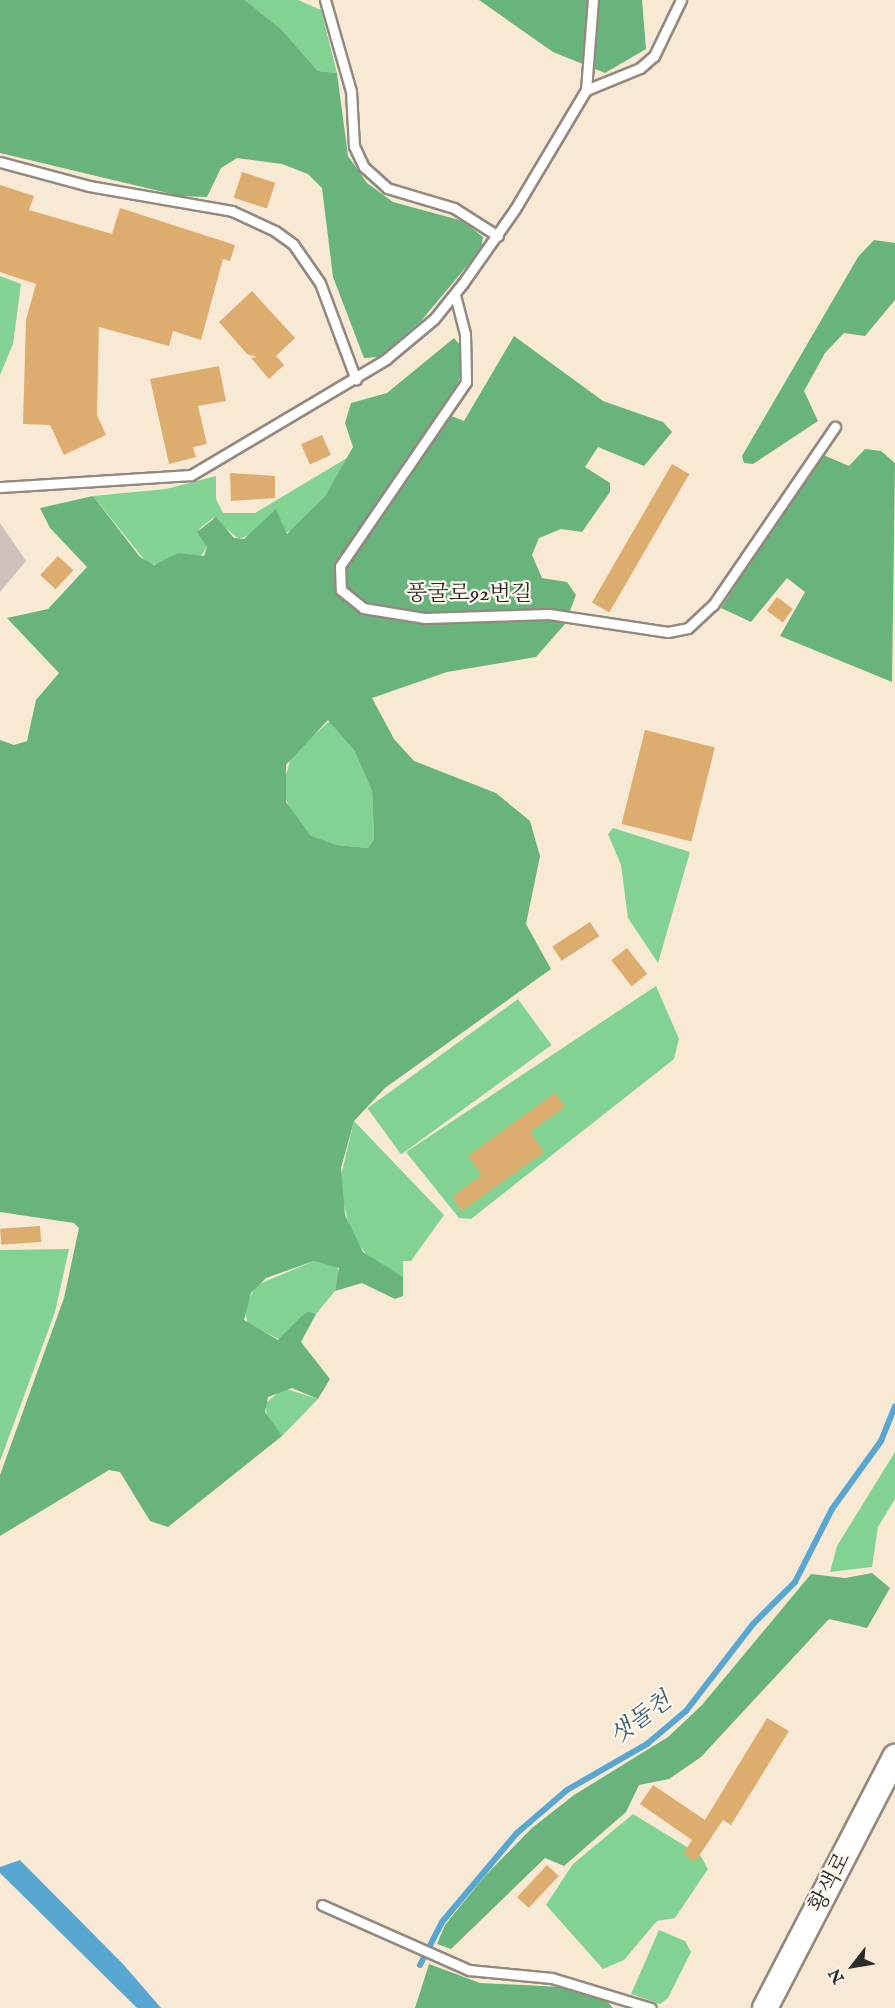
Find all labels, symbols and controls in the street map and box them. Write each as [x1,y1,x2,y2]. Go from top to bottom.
street label: 풍굴로92번길 [406,582,532,608]
water label: 샛돌천 [604,1687,678,1751]
street label: 황색로 [805,1849,857,1917]
north arrow [823,1936,883,1996]
text: N [825,1964,850,1986]

